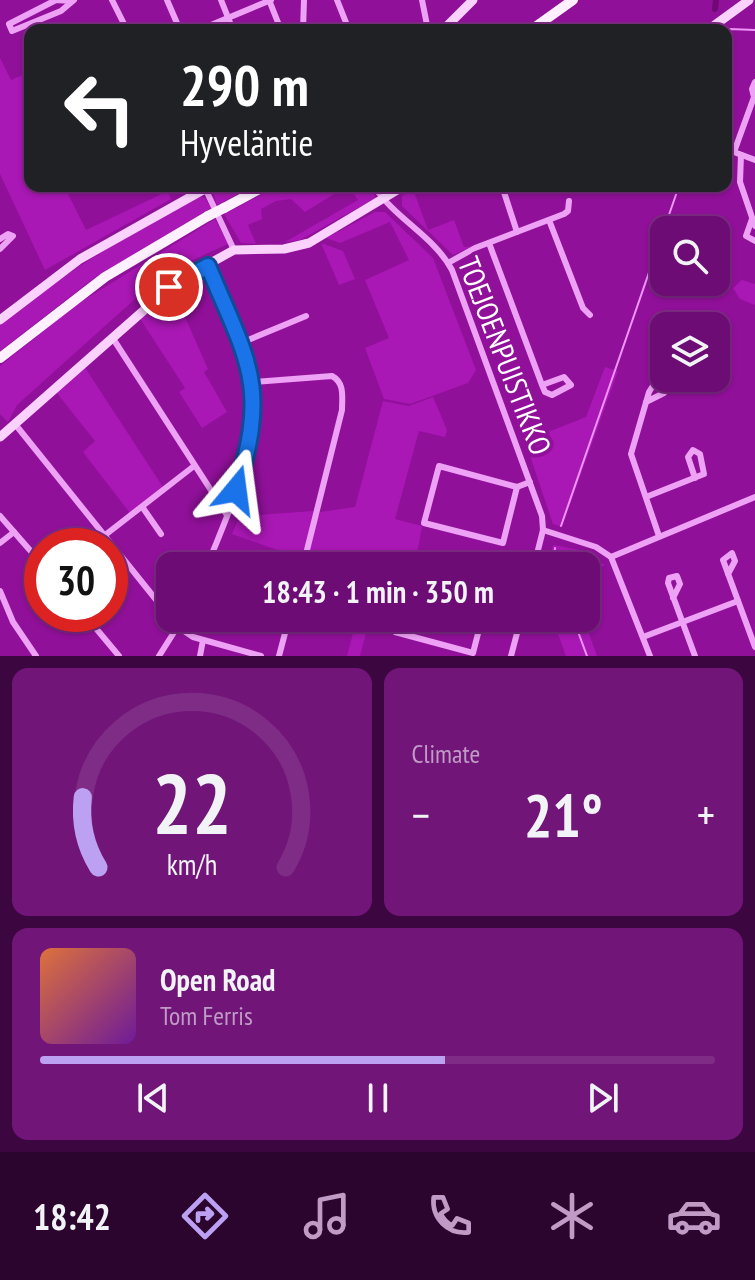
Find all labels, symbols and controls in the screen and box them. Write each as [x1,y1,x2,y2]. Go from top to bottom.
text: 290 m [180,49,309,121]
icon: left [48,56,152,160]
text: Hyveläntie [180,119,313,166]
map controls [650,216,730,392]
button: search [650,216,730,296]
street label: TOEJOENPUISTIKKO [450,251,561,460]
pin [135,253,203,321]
icon: arrive [147,265,191,309]
button: layers [650,312,730,392]
position arrow [194,448,278,532]
speed limit sign: 30 [24,528,128,632]
text: 18:43 · 1 min · 350 m [262,572,494,611]
text: Climate [412,737,480,770]
text: 22 [152,749,232,857]
text: 21° [524,776,603,854]
text: − [412,786,430,843]
text: + [697,786,715,843]
text: km/h [166,846,217,883]
text: Open Road [160,960,275,999]
text: Tom Ferris [160,999,253,1032]
icon: previous [131,1076,175,1120]
icon: pause [356,1076,400,1120]
icon: next [581,1076,625,1120]
icon: directions [177,1188,233,1244]
icon: music [299,1188,355,1244]
icon: phone [422,1188,478,1244]
icon: climate [544,1188,600,1244]
icon: car [666,1188,722,1244]
text: 18:42 [33,1193,111,1240]

